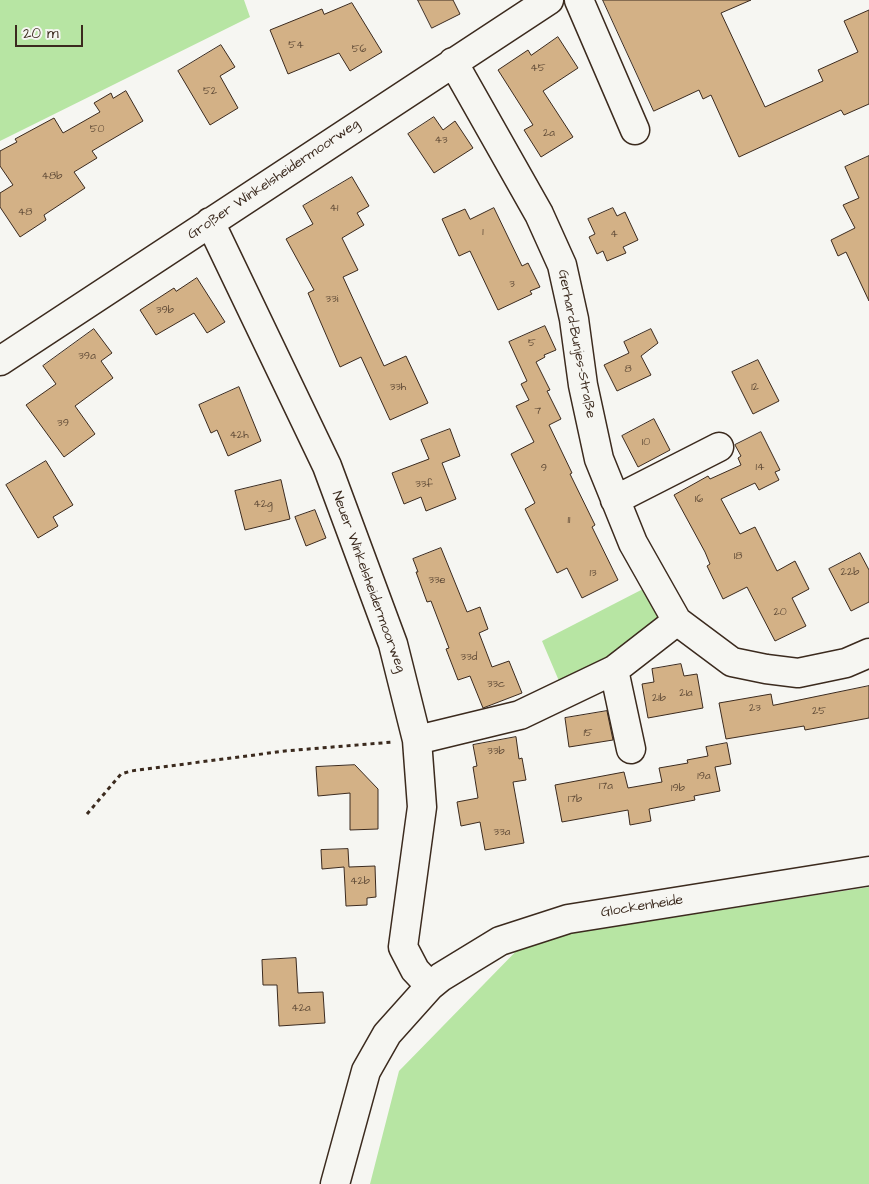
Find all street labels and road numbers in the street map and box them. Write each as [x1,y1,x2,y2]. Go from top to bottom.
street label: Großer Winkelsheidermoorweg [185,116,363,244]
street label: Gerhard-Bunjes-Straße [553,268,599,420]
street label: Neuer Winkelsheidermoorweg [327,489,409,675]
street label: Glockenheide [600,892,684,922]

